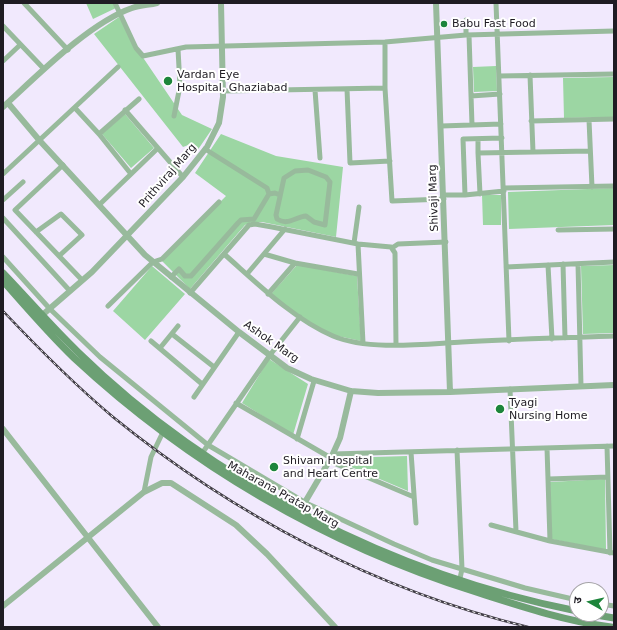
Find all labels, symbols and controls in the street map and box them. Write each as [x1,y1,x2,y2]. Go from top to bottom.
place label: Babu Fast Food [452,17,536,31]
marker: Babu Fast Food [439,19,449,29]
place label: Vardan Eye Hospital, Ghaziabad [177,68,287,94]
marker: Vardan Eye Hospital, Ghaziabad [162,75,174,87]
street label: Prithviraj Marg [137,141,199,211]
street label: Shivaji Marg [426,164,442,232]
street label: Ashok Marg [241,318,301,366]
place label: Tyagi Nursing Home [509,396,587,422]
marker: Tyagi Nursing Home [494,403,506,415]
place label: Shivam Hospital and Heart Centre [283,454,378,480]
street label: Maharana Pratap Marg [225,459,341,531]
marker: Shivam Hospital and Heart Centre [268,461,280,473]
north arrow [569,582,609,622]
text: उ [571,596,584,604]

